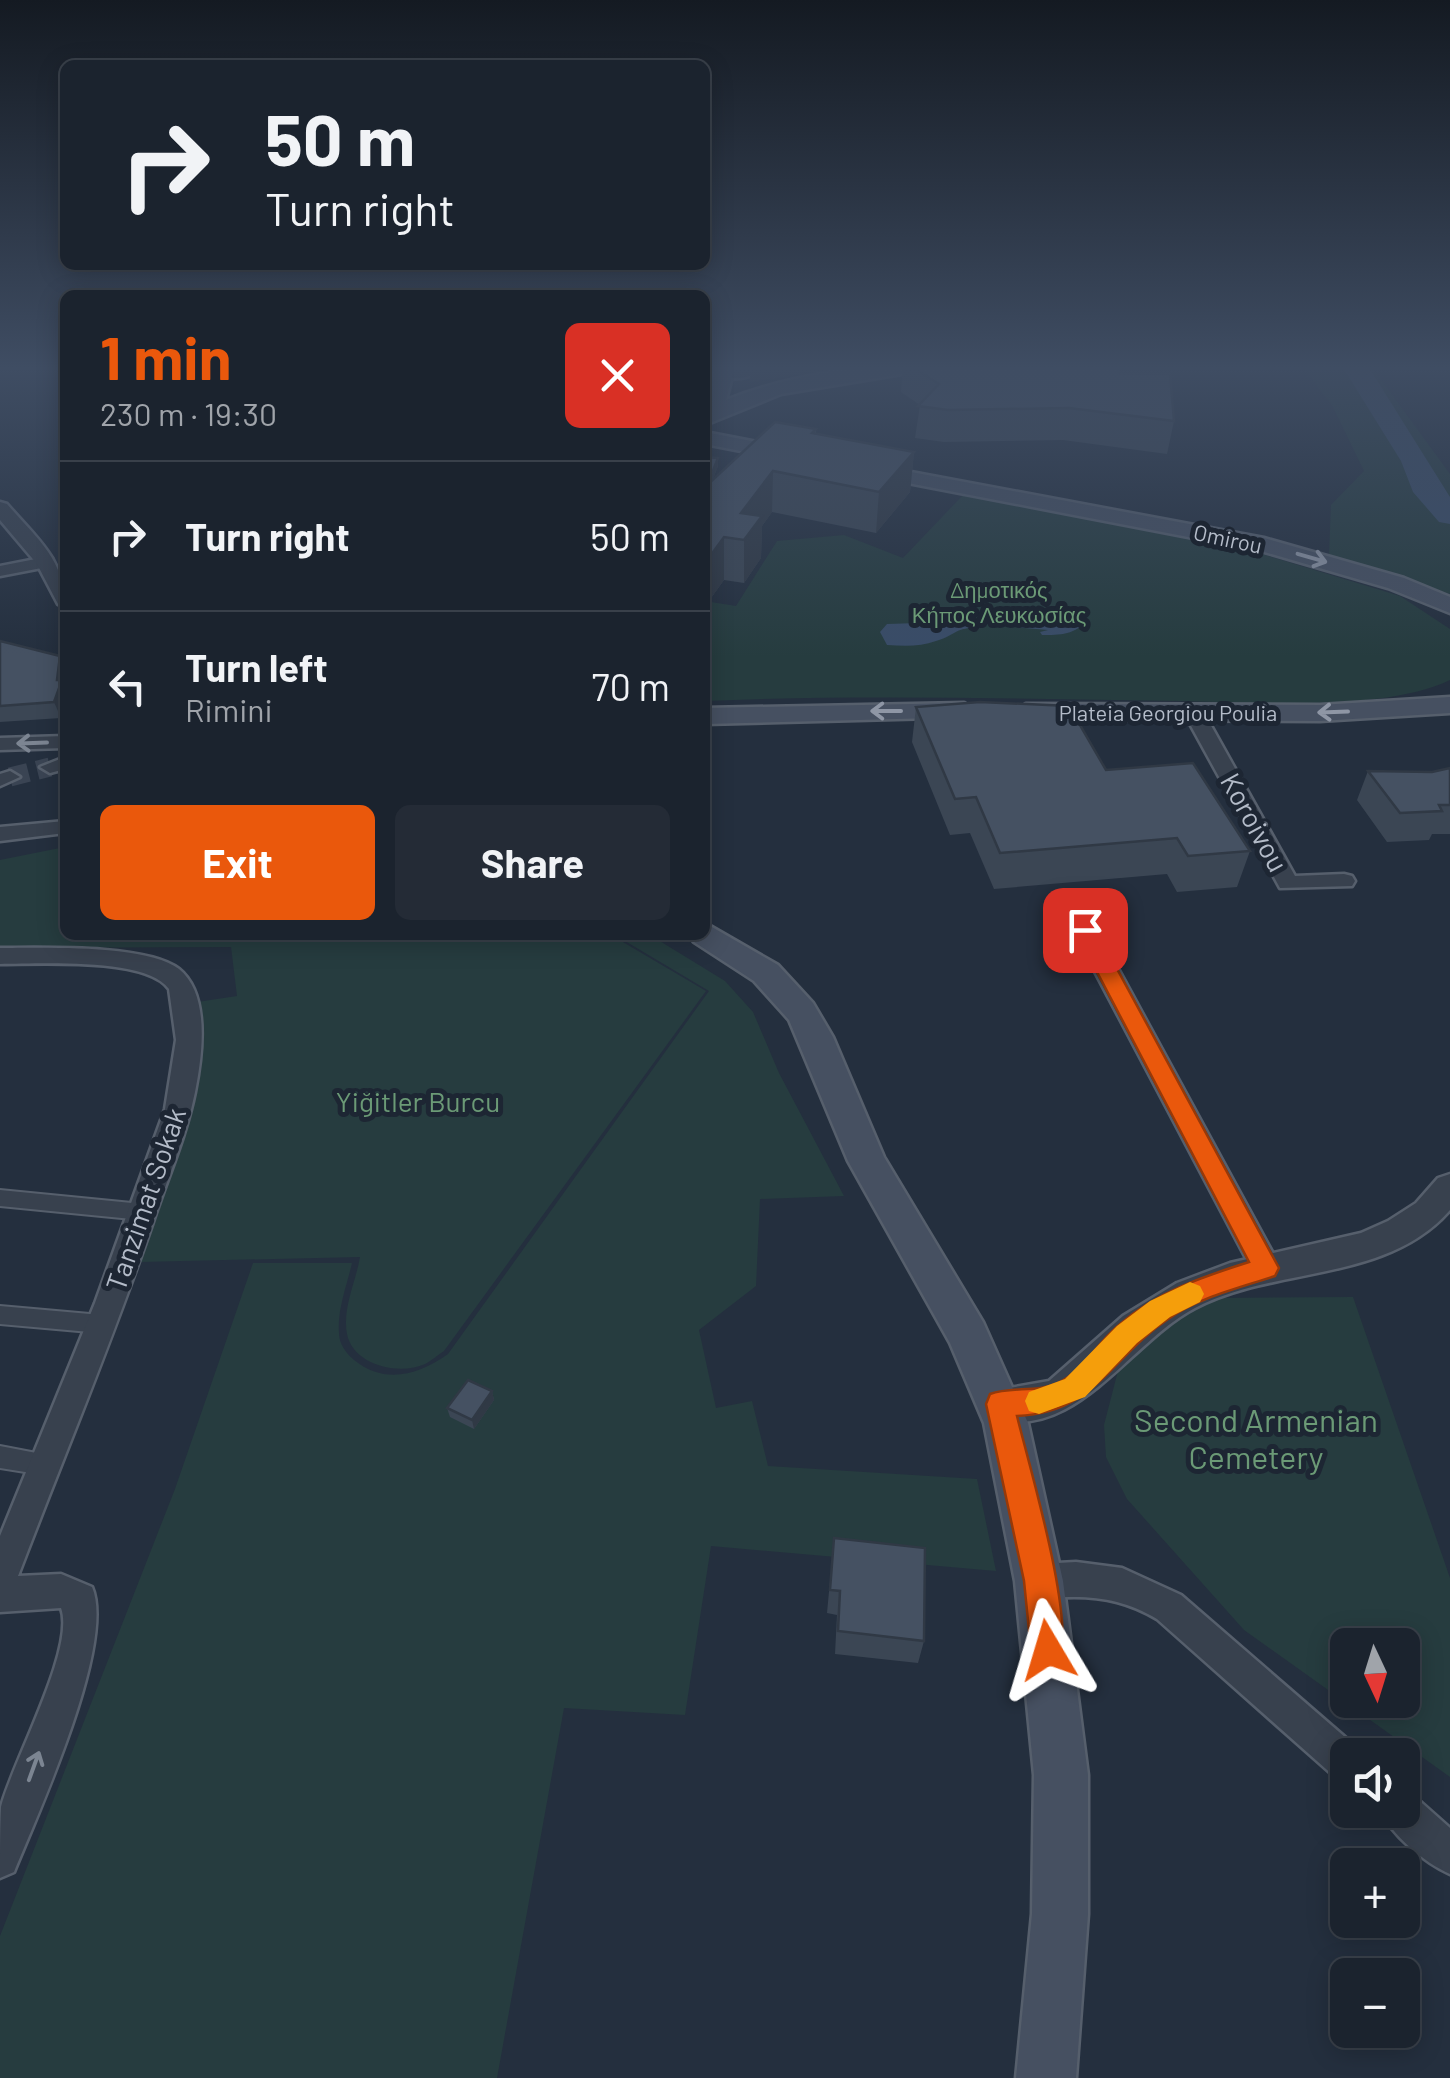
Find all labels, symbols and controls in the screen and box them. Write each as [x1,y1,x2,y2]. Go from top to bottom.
text: 50 m [265,96,415,180]
icon: right [100,100,230,230]
text: Turn right [265,181,455,235]
text: 1 min [100,320,231,392]
button: close [565,323,670,428]
text: 230 m · 19:30 [100,394,277,432]
icon: right [100,509,155,564]
text: Turn right [185,513,350,559]
text: 50 m [590,513,670,559]
street label: Omirou [1191,518,1265,558]
one-way arrow [1296,550,1327,568]
park label: Δημοτικός Κήπος Λευκωσίας [912,576,1086,628]
text: Turn left [185,644,328,690]
icon: left [100,659,155,714]
text: 70 m [592,663,670,709]
text: Rimini [185,690,273,728]
street label: Plateia Georgiou Poulia [1059,699,1277,725]
one-way arrow [871,702,904,720]
one-way arrow [1318,703,1350,722]
one-way arrow [17,733,49,752]
street label: Koroivou [1214,767,1296,877]
button: Exit [100,805,375,920]
button: Share [395,805,670,920]
pin [1043,888,1128,973]
icon: arrive [1058,903,1113,958]
park label: Yiğitler Burcu [336,1084,500,1118]
street label: Tanzimat Sokak [98,1103,192,1295]
park label: Second Armenian Cemetery [1134,1400,1378,1475]
position arrow [996,1598,1100,1702]
north arrow [1330,1628,1420,1718]
map controls [1330,1628,1420,2048]
button: sound [1330,1738,1420,1828]
one-way arrow [26,1752,44,1783]
button: + [1330,1848,1420,1938]
button: − [1330,1958,1420,2048]

